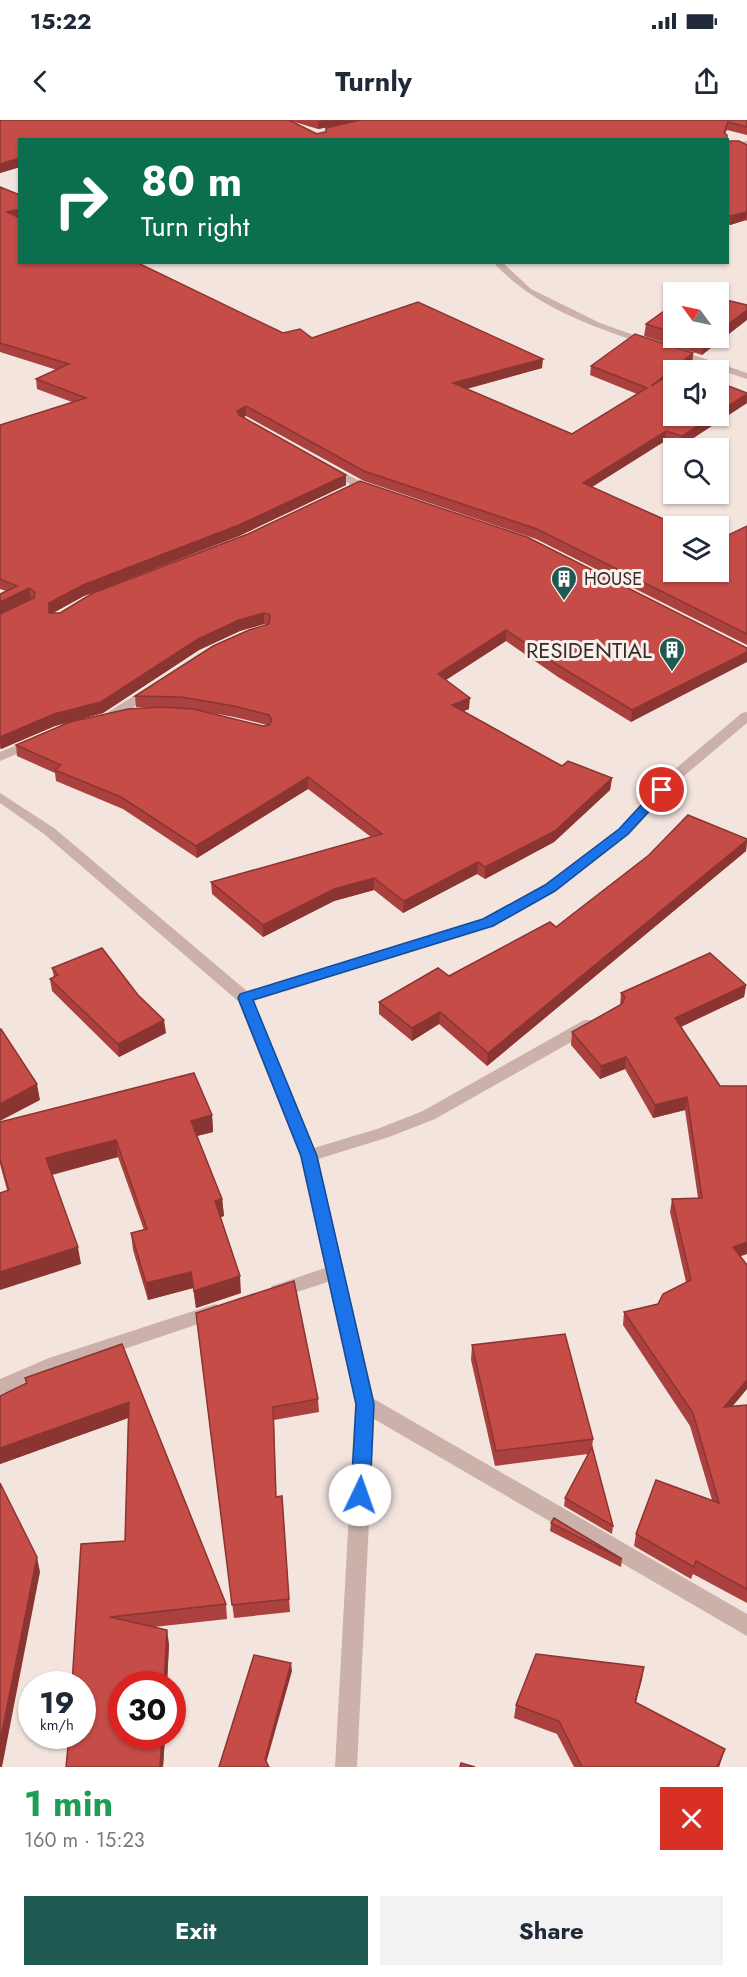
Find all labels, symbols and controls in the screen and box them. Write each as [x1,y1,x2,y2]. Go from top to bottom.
text: 15:22 [30,5,91,37]
text: Turnly [335,62,412,101]
icon: back [24,65,57,98]
icon: share [690,65,723,98]
text: 80 m [141,151,242,212]
icon: right [42,162,120,240]
text: Turn right [141,207,249,246]
north arrow [663,282,729,348]
map controls [663,282,729,582]
button: sound [663,360,729,426]
button: search [663,438,729,504]
button: layers [663,516,729,582]
building icon: HOUSE [549,564,579,602]
place label: HOUSE [584,566,642,592]
place label: RESIDENTIAL [526,634,652,666]
building icon: RESIDENTIAL [657,635,687,673]
pin [636,764,687,815]
icon: arrive [645,773,678,806]
position arrow [328,1463,392,1527]
speed limit sign: 30 [108,1671,186,1749]
text: 19 [39,1681,75,1724]
text: km/h [40,1714,74,1736]
text: 1 min [24,1777,113,1829]
button: close [660,1787,723,1850]
text: 160 m · 15:23 [24,1826,145,1855]
button: Exit [24,1896,368,1965]
button: Share [380,1896,723,1965]

